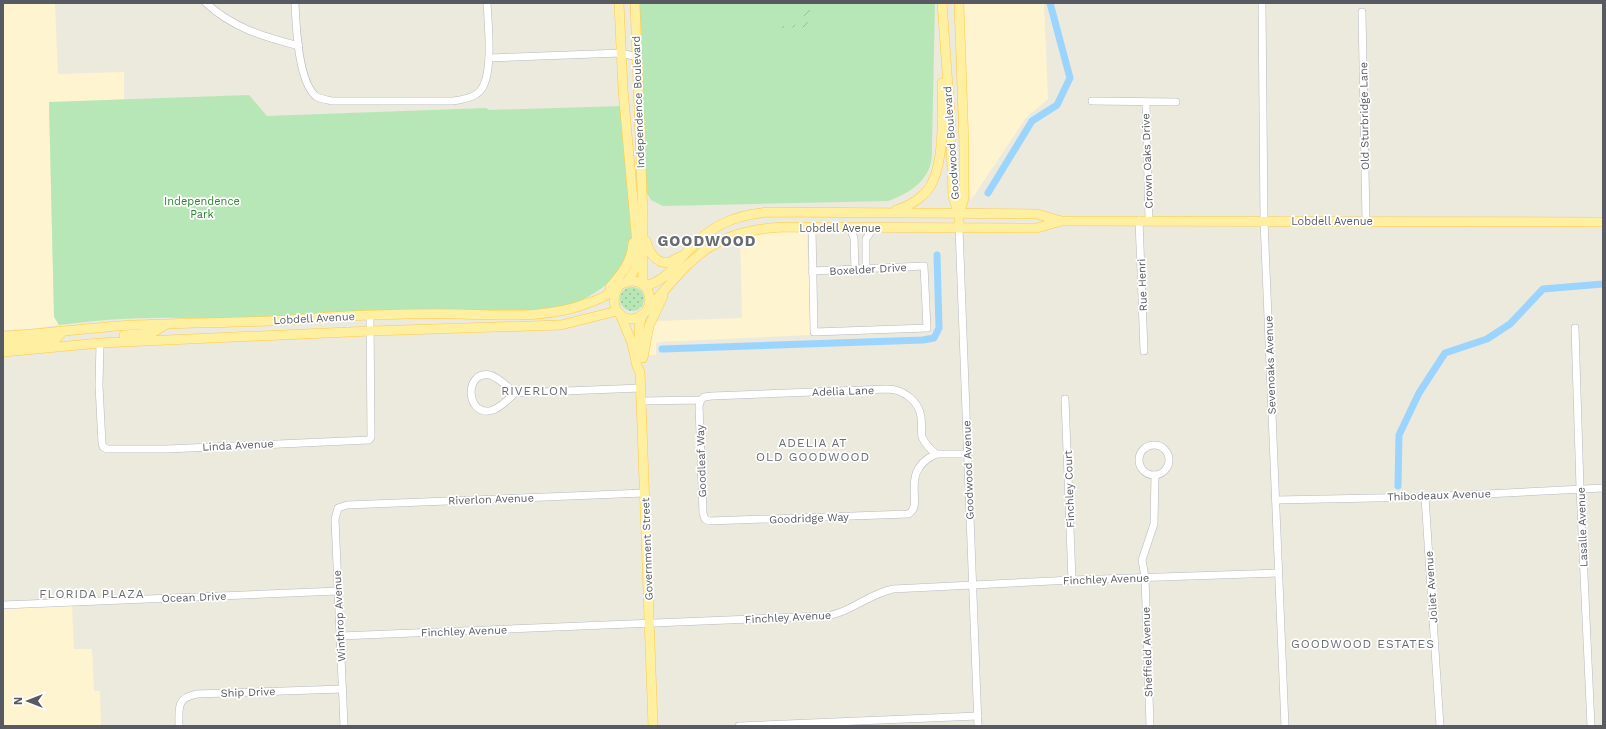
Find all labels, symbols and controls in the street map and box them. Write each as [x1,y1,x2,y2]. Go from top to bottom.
street label: Independence Boulevard [630,35,647,169]
street label: Old Sturbridge Lane [1357,62,1372,170]
street label: Goodwood Boulevard [941,86,962,200]
street label: Crown Oaks Drive [1139,113,1156,209]
park label: Independence Park [164,195,240,221]
street label: Lobdell Avenue [1291,215,1373,228]
street label: Lobdell Avenue [799,222,881,235]
district label: GOODWOOD [657,232,757,250]
street label: Rue Henri [1135,258,1150,312]
street label: Boxelder Drive [829,261,907,278]
street label: Lobdell Avenue [273,310,355,327]
street label: Sevenoaks Avenue [1262,315,1279,415]
district label: RIVERLON [501,384,569,398]
street label: Adelia Lane [812,384,874,399]
street label: Goodwood Avenue [960,420,977,520]
street label: Goodleaf Way [694,424,709,498]
district label: ADELIA AT OLD GOODWOOD [756,436,870,464]
street label: Linda Avenue [202,437,274,454]
street label: Finchley Court [1062,450,1077,528]
street label: Thibodeaux Avenue [1387,487,1491,504]
street label: Lasalle Avenue [1575,487,1590,567]
street label: Riverlon Avenue [448,492,534,507]
street label: Government Street [639,497,656,601]
street label: Goodridge Way [769,511,849,526]
street label: Joliet Avenue [1423,551,1440,623]
street label: Winthrop Avenue [331,570,348,662]
street label: Finchley Avenue [1063,571,1149,588]
district label: FLORIDA PLAZA [39,587,145,601]
street label: Ocean Drive [161,590,227,605]
street label: Sheffield Avenue [1139,607,1156,697]
street label: Finchley Avenue [745,609,832,626]
street label: Finchley Avenue [421,623,507,640]
district label: GOODWOOD ESTATES [1291,637,1435,651]
north arrow [8,681,48,721]
street label: Ship Drive [220,685,276,700]
text: N [12,697,25,705]

